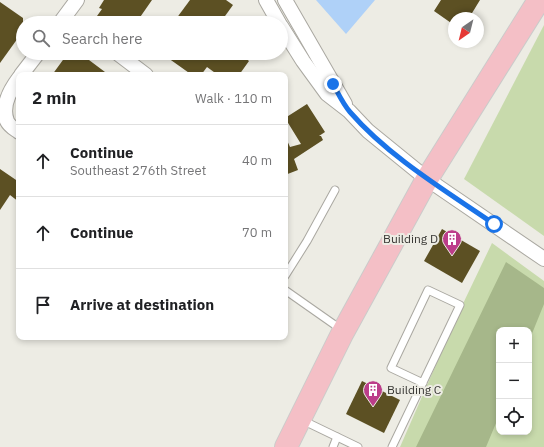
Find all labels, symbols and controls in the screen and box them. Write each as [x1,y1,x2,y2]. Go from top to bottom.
north arrow [448,12,484,48]
search box [16,16,288,60]
icon: search [30,27,52,49]
text: Search here [62,29,142,48]
route end [324,75,342,93]
text: 2 min [32,87,76,109]
text: Walk · 110 m [195,90,272,107]
text: Continue [70,143,134,162]
icon: ahead [32,150,54,172]
text: 40 m [242,152,272,169]
text: Southeast 276th Street [70,162,206,179]
route start [485,215,503,233]
icon: ahead [32,222,54,244]
text: Continue [70,223,134,242]
text: 70 m [242,224,272,241]
building icon: Building D [441,228,463,256]
place label: Building D [383,231,438,246]
icon: arrive [32,294,54,316]
text: Arrive at destination [70,295,214,314]
map controls [496,327,532,435]
button: + [496,327,532,363]
button: − [496,363,532,399]
building icon: Building C [362,379,384,407]
place label: Building C [387,382,442,397]
button: locate [496,399,532,435]

